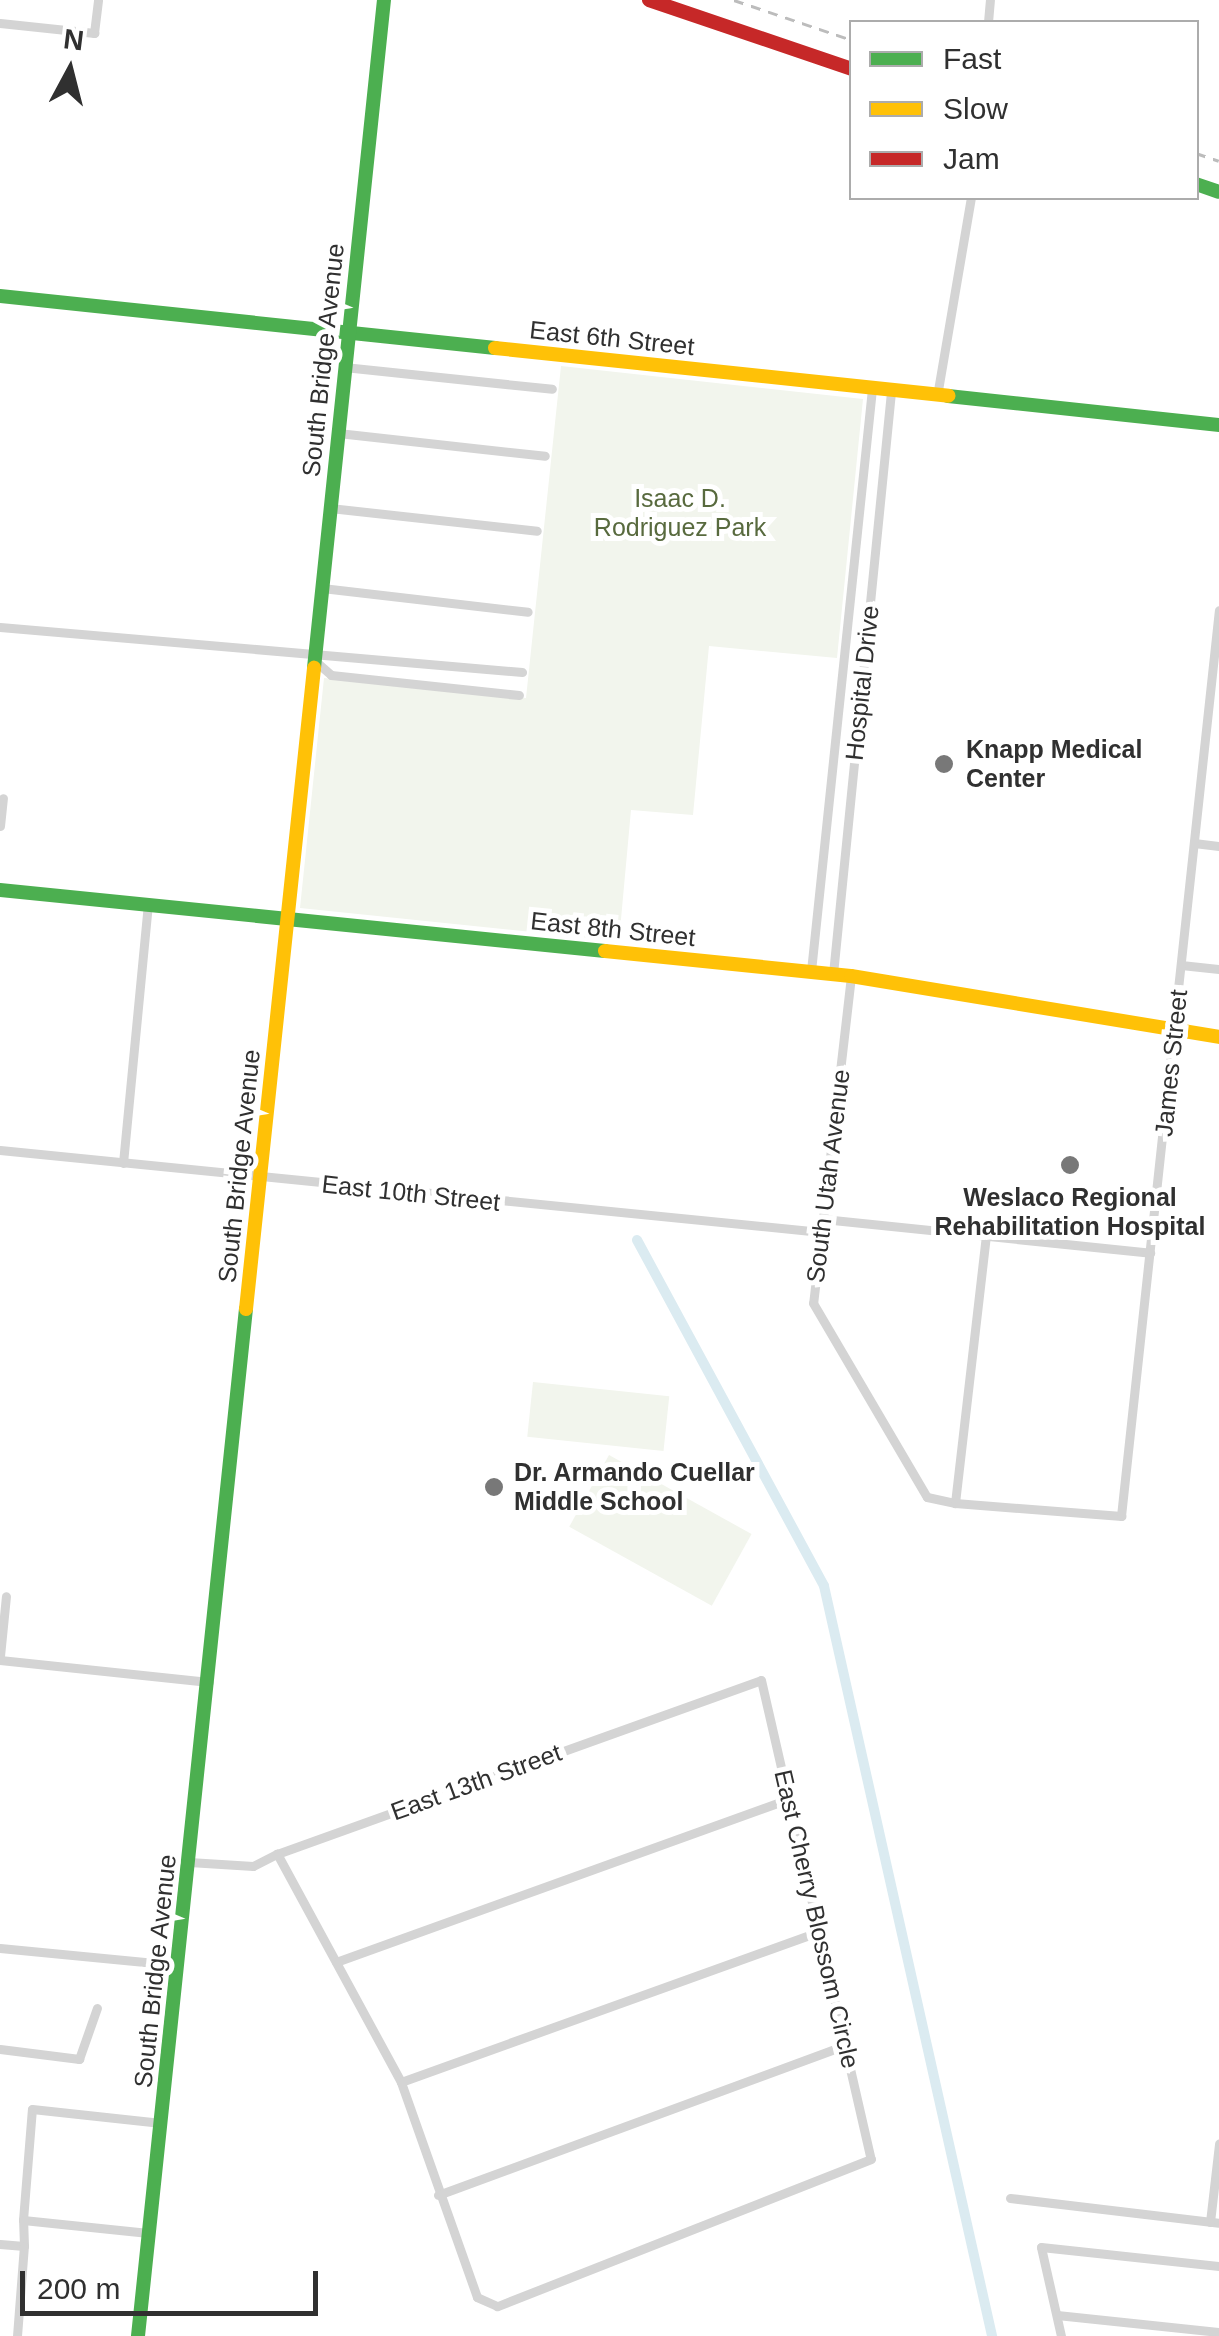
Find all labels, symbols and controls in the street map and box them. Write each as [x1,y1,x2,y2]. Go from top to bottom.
north arrow [20,20,120,120]
legend [849,20,1199,200]
text: N [62,23,86,56]
text: Fast [943,42,1001,75]
text: Slow [943,92,1008,125]
text: Jam [943,142,1000,175]
street label: South Bridge Avenue [296,241,350,479]
street label: East 6th Street [528,314,696,362]
park label: Isaac D. Rodriguez Park [594,484,766,543]
street label: Hospital Drive [839,604,885,762]
place label: Knapp Medical Center [966,735,1142,794]
marker: Knapp Medical Center [931,751,957,777]
street label: East 8th Street [529,905,697,953]
street label: James Street [1148,988,1194,1138]
street label: South Bridge Avenue [212,1047,266,1285]
street label: South Utah Avenue [800,1067,856,1285]
marker: Weslaco Regional Rehabilitation Hospital [1057,1152,1083,1178]
street label: East 10th Street [320,1169,502,1217]
place label: Weslaco Regional Rehabilitation Hospital [935,1183,1205,1242]
place label: Dr. Armando Cuellar Middle School [514,1458,756,1517]
marker: Dr. Armando Cuellar Middle School [483,1476,505,1498]
street label: East 13th Street [387,1737,565,1827]
street label: East Cherry Blossom Circle [768,1767,866,2071]
street label: South Bridge Avenue [128,1852,182,2090]
scale bar [25,2251,322,2313]
text: 200 m [37,2272,120,2305]

